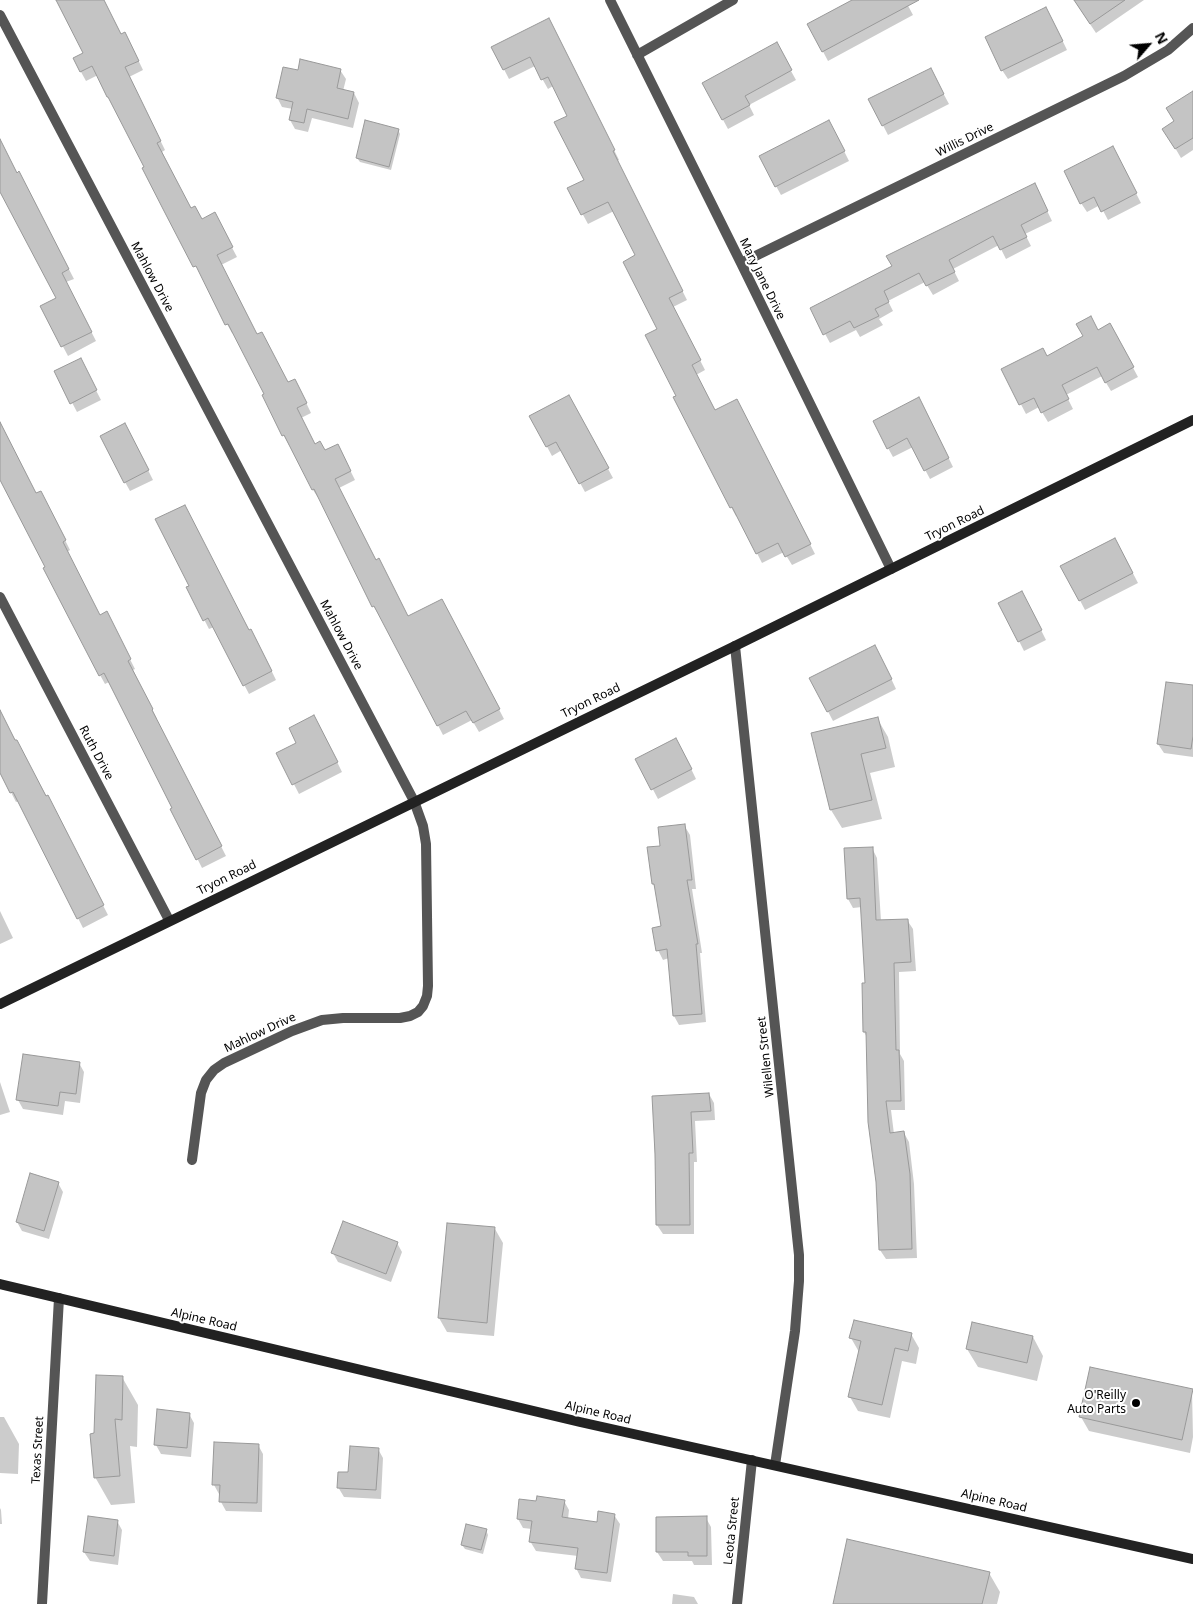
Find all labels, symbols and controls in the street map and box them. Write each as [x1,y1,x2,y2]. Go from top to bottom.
north arrow [1123,20,1173,70]
text: N [1151,29,1173,47]
street label: Willis Drive [934,120,996,160]
street label: Mary Jane Drive [736,236,788,322]
street label: Mahlow Drive [127,239,177,315]
street label: Tryon Road [923,504,987,544]
street label: Mahlow Drive [316,597,366,673]
street label: Tryon Road [559,681,623,721]
street label: Ruth Drive [76,723,116,783]
street label: Tryon Road [195,858,259,898]
street label: Mahlow Drive [222,1010,298,1056]
street label: Wilellen Street [755,1016,777,1098]
street label: Alpine Road [170,1305,238,1335]
place label: O'Reilly Auto Parts [1067,1389,1126,1417]
marker: O'Reilly Auto Parts [1130,1397,1142,1409]
street label: Alpine Road [564,1398,632,1428]
street label: Texas Street [29,1416,47,1484]
street label: Alpine Road [960,1486,1028,1516]
street label: Leota Street [721,1496,743,1566]

